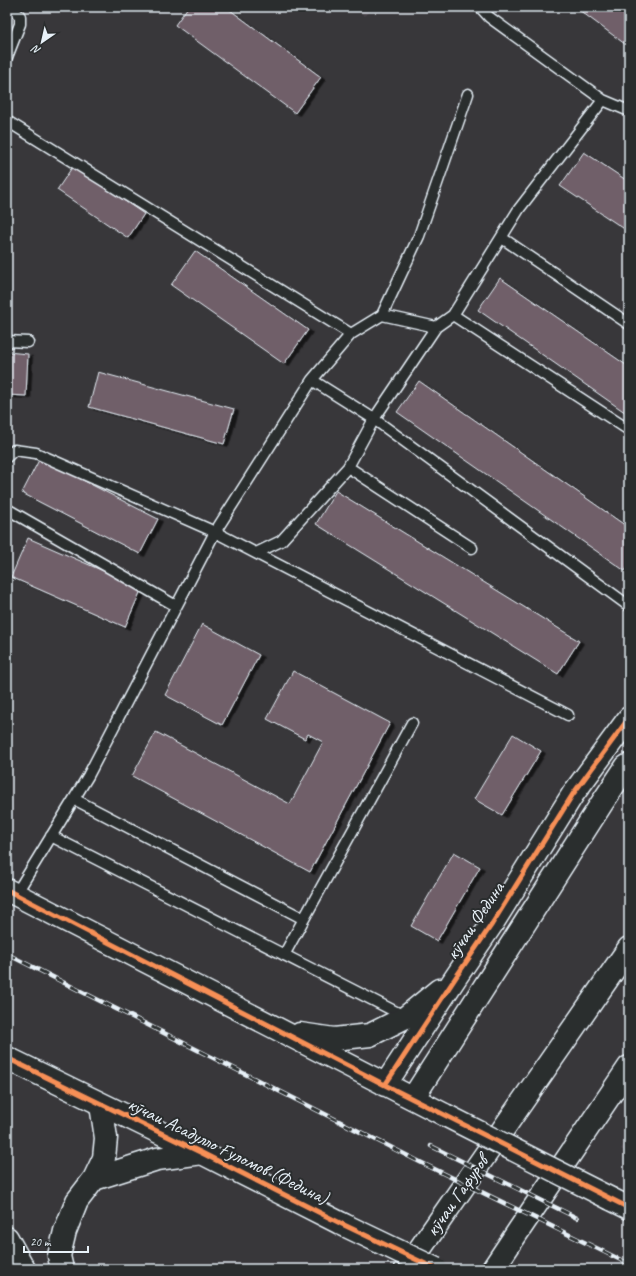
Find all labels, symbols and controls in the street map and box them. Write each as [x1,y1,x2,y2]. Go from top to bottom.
north arrow [22,22,62,62]
text: N [28,41,43,58]
street label: кӯчаи Федина [440,876,511,965]
street label: кӯчаи Асадулло Ғуломов (Федина) [124,1092,334,1211]
street label: кӯчаи Гафуров [420,1147,496,1241]
scale bar [24,1228,88,1254]
text: 20 m [30,1234,52,1250]

